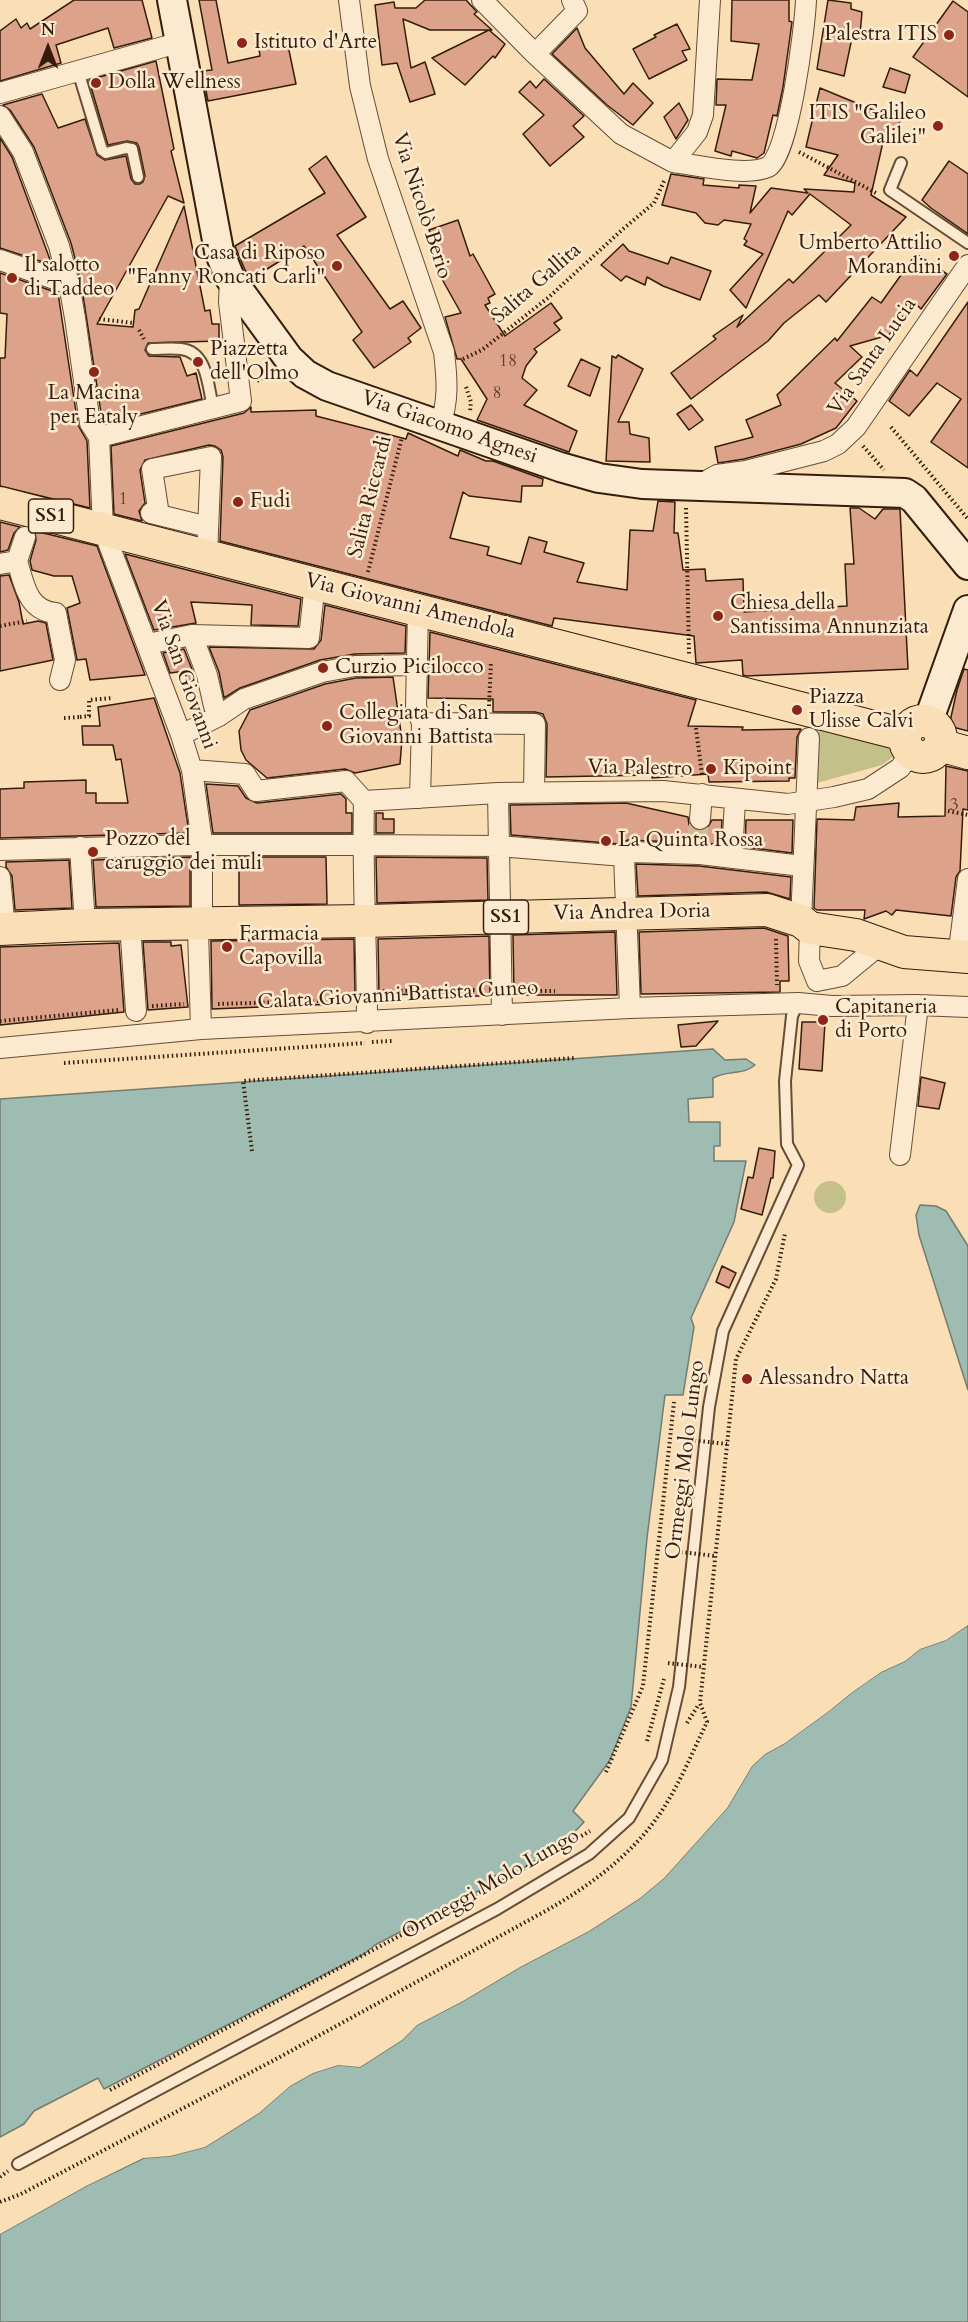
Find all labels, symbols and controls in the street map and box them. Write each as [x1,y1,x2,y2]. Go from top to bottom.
north arrow [18,18,78,78]
text: N [41,19,55,41]
place label: Palestra ITIS [824,22,937,48]
marker: Palestra ITIS [942,28,956,42]
place label: Istituto d'Arte [254,30,377,56]
marker: Istituto d'Arte [235,36,249,50]
place label: Dolla Wellness [108,70,241,96]
marker: Dolla Wellness [89,76,103,90]
place label: ITIS "Galileo Galilei" [808,101,926,151]
marker: ITIS "Galileo Galilei" [931,119,945,133]
street label: Via Nicolò Berio [386,130,456,282]
place label: Umberto Attilio Morandini [798,231,942,281]
street label: Salita Gallita [487,238,587,330]
place label: Casa di Riposo "Fanny Roncati Carli" [128,241,325,291]
marker: Umberto Attilio Morandini [947,249,961,263]
place label: Il salotto di Taddeo [24,253,114,303]
marker: Casa di Riposo "Fanny Roncati Carli" [330,259,344,273]
marker: Il salotto di Taddeo [5,271,19,285]
street label: Via Santa Lucia [823,293,923,421]
place label: Piazzetta dell'Olmo [210,337,299,387]
house number: 18 [499,351,517,373]
marker: Piazzetta dell'Olmo [191,355,205,369]
marker: La Macina per Eataly [87,365,101,379]
place label: La Macina per Eataly [48,381,140,431]
house number: 8 [492,383,502,405]
street label: Via Giacomo Agnesi [358,386,540,470]
street label: Salita Riccardi [344,433,398,561]
house number: 1 [118,489,128,511]
place label: Fudi [250,489,291,515]
marker: Fudi [231,495,245,509]
road number: SS1 [28,499,74,533]
street label: Via Giovanni Amendola [302,569,518,645]
place label: Chiesa della Santissima Annunziata [730,591,929,641]
street label: Via San Giovanni [144,597,222,753]
marker: Chiesa della Santissima Annunziata [711,609,725,623]
place label: Curzio Picilocco [335,655,484,681]
marker: Curzio Picilocco [316,661,330,675]
place label: Piazza Ulisse Calvi [809,685,914,735]
place label: Collegiata di San Giovanni Battista [339,701,493,751]
marker: Piazza Ulisse Calvi [790,703,804,717]
marker: Collegiata di San Giovanni Battista [320,719,334,733]
street label: Via Palestro [587,755,693,783]
place label: Kipoint [723,756,792,782]
marker: Kipoint [704,762,718,776]
house number: 3 [949,795,959,817]
place label: Pozzo del caruggio dei muli [105,827,262,877]
place label: La Quinta Rossa [618,828,763,854]
marker: La Quinta Rossa [599,834,613,848]
marker: Pozzo del caruggio dei muli [86,845,100,859]
street label: Via Andrea Doria [553,899,711,927]
road number: SS1 [484,900,528,934]
place label: Farmacia Capovilla [239,922,323,972]
marker: Farmacia Capovilla [220,940,234,954]
street label: Calata Giovanni Battista Cuneo [257,976,539,1016]
place label: Capitaneria di Porto [835,995,937,1045]
marker: Capitaneria di Porto [816,1013,830,1027]
street label: Ormeggi Molo Lungo [661,1359,711,1561]
place label: Alessandro Natta [759,1366,909,1392]
marker: Alessandro Natta [740,1372,754,1386]
street label: Ormeggi Molo Lungo [398,1824,584,1946]

